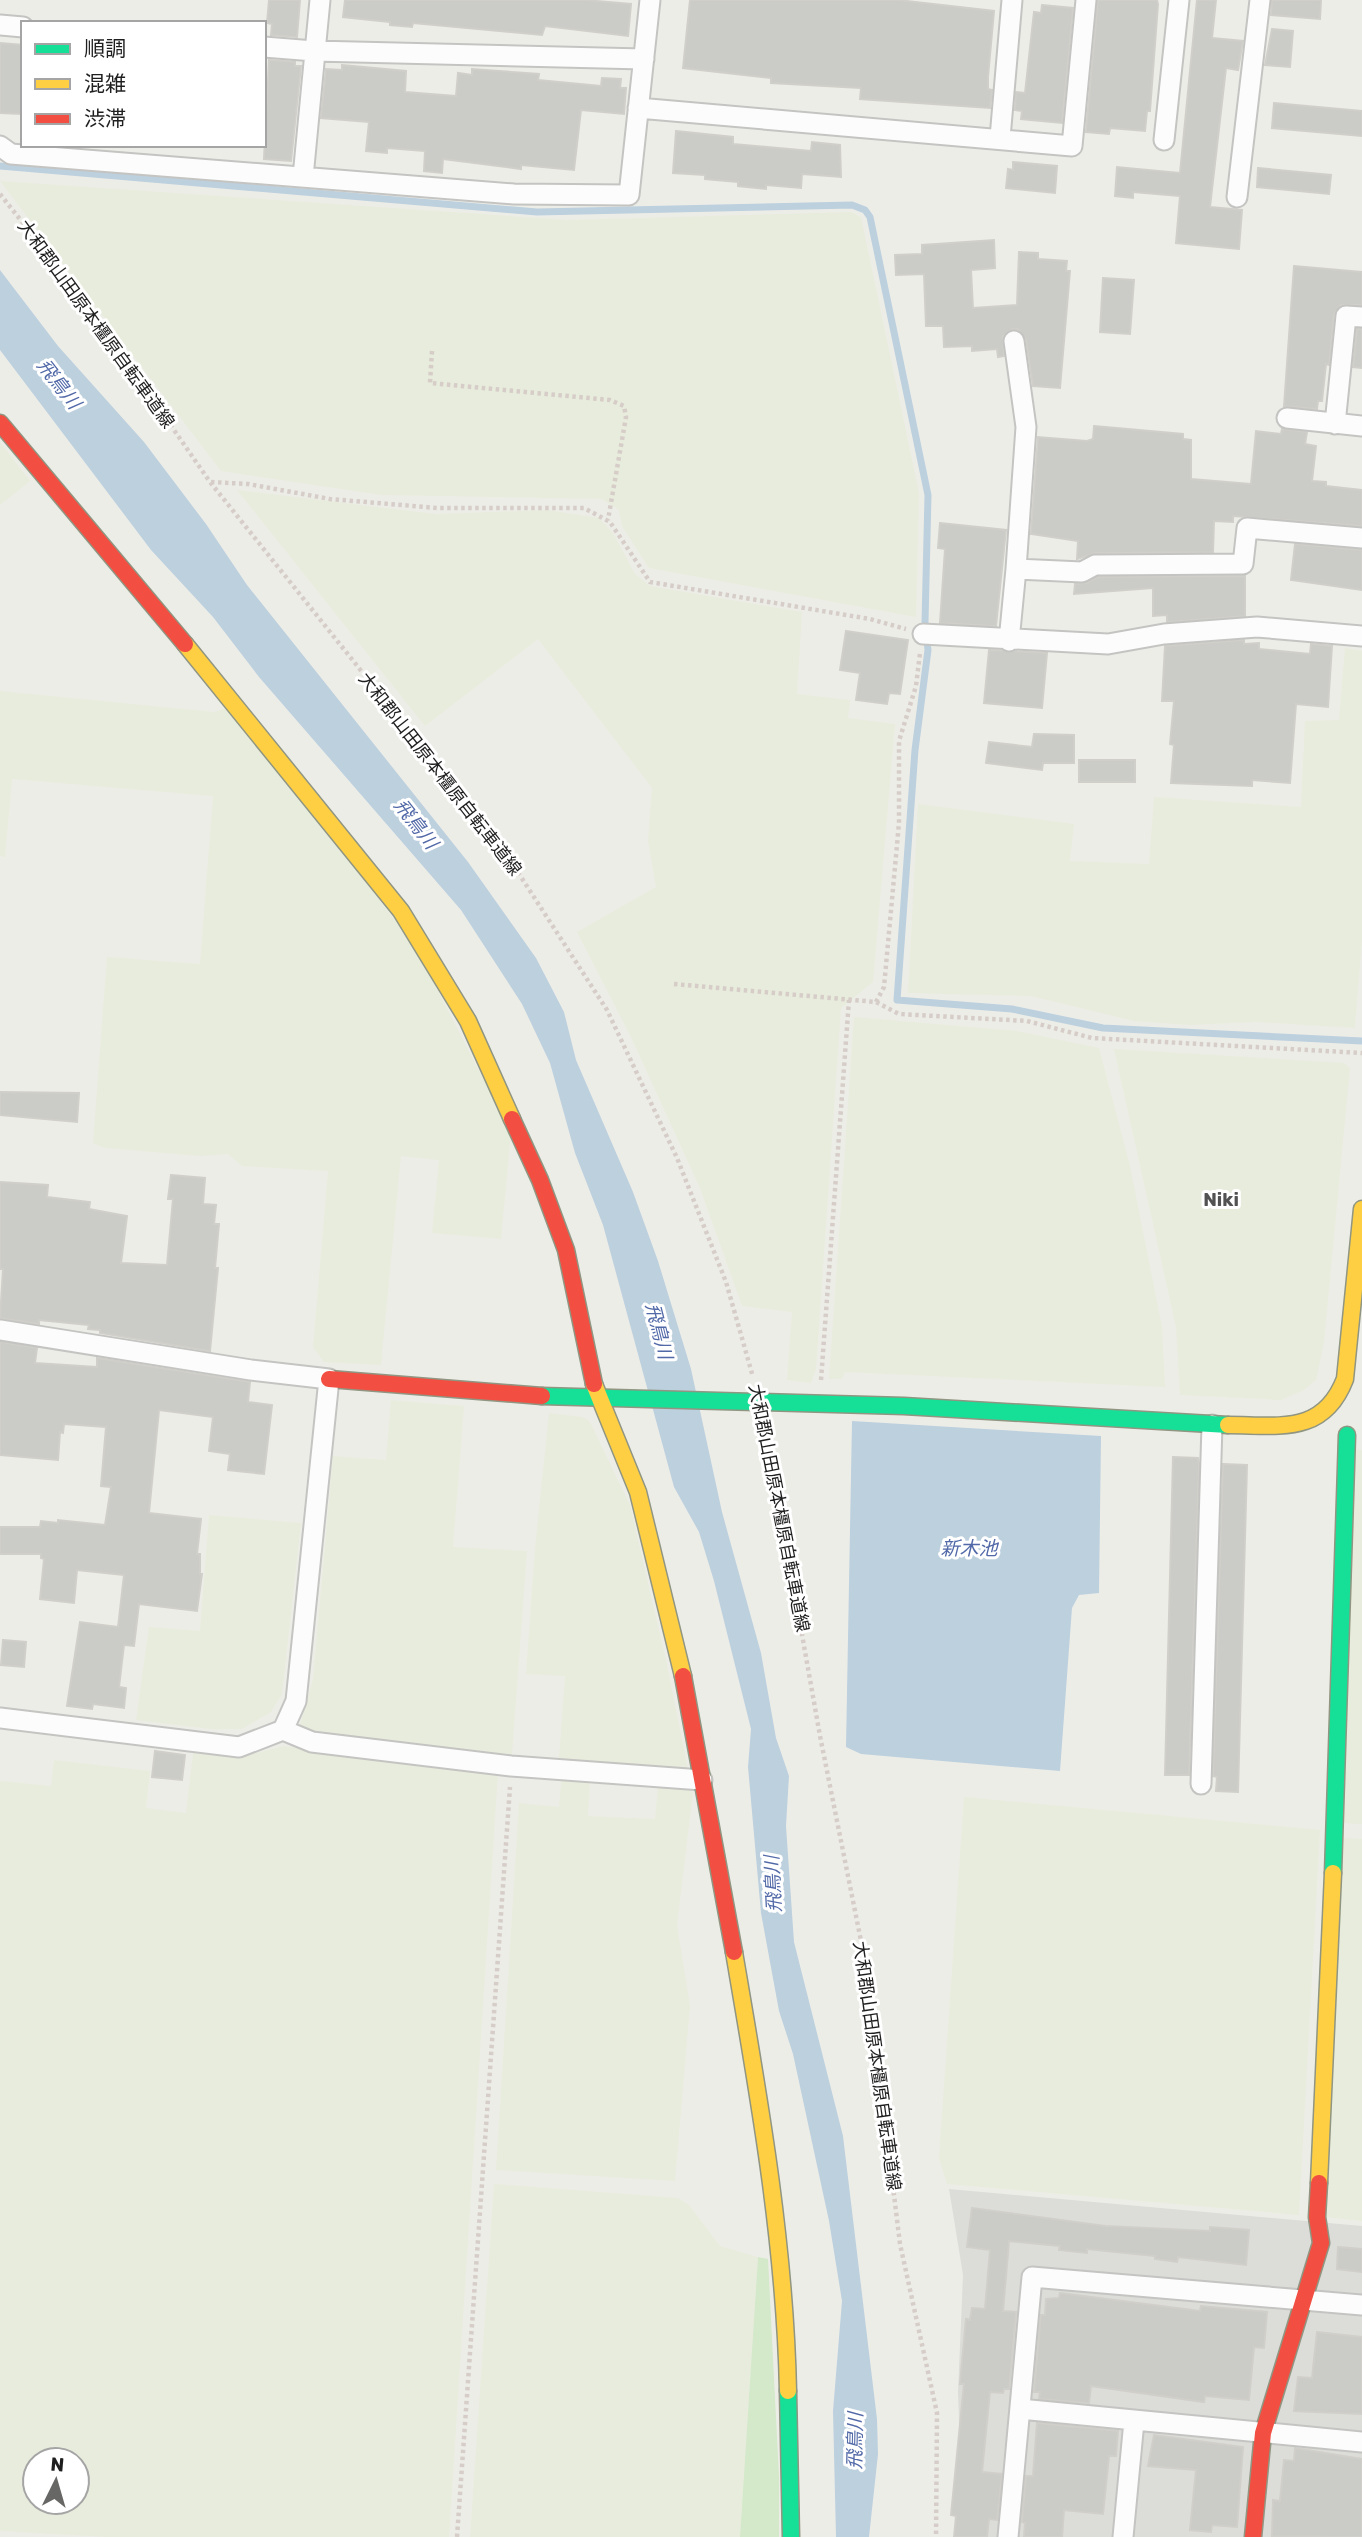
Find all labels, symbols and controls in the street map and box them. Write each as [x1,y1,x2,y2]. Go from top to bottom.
legend [21,21,266,147]
text: 順調 [84,36,126,61]
text: 混雑 [84,71,126,96]
text: 渋滞 [84,106,126,131]
street label: 大和郡山田原本橿原自転車道線 [13,216,179,432]
water label: 飛鳥川 [32,354,87,415]
street label: 大和郡山田原本橿原自転車道線 [354,668,526,880]
water label: 飛鳥川 [389,794,444,855]
district label: Niki [1203,1188,1239,1211]
water label: 飛鳥川 [641,1301,678,1363]
street label: 大和郡山田原本橿原自転車道線 [744,1382,814,1634]
water label: 新木池 [940,1537,999,1560]
water label: 飛鳥川 [760,1853,786,1913]
street label: 大和郡山田原本橿原自転車道線 [849,1940,905,2192]
water label: 飛鳥川 [843,2410,867,2470]
north arrow [21,2446,91,2516]
text: N [50,2453,65,2477]

